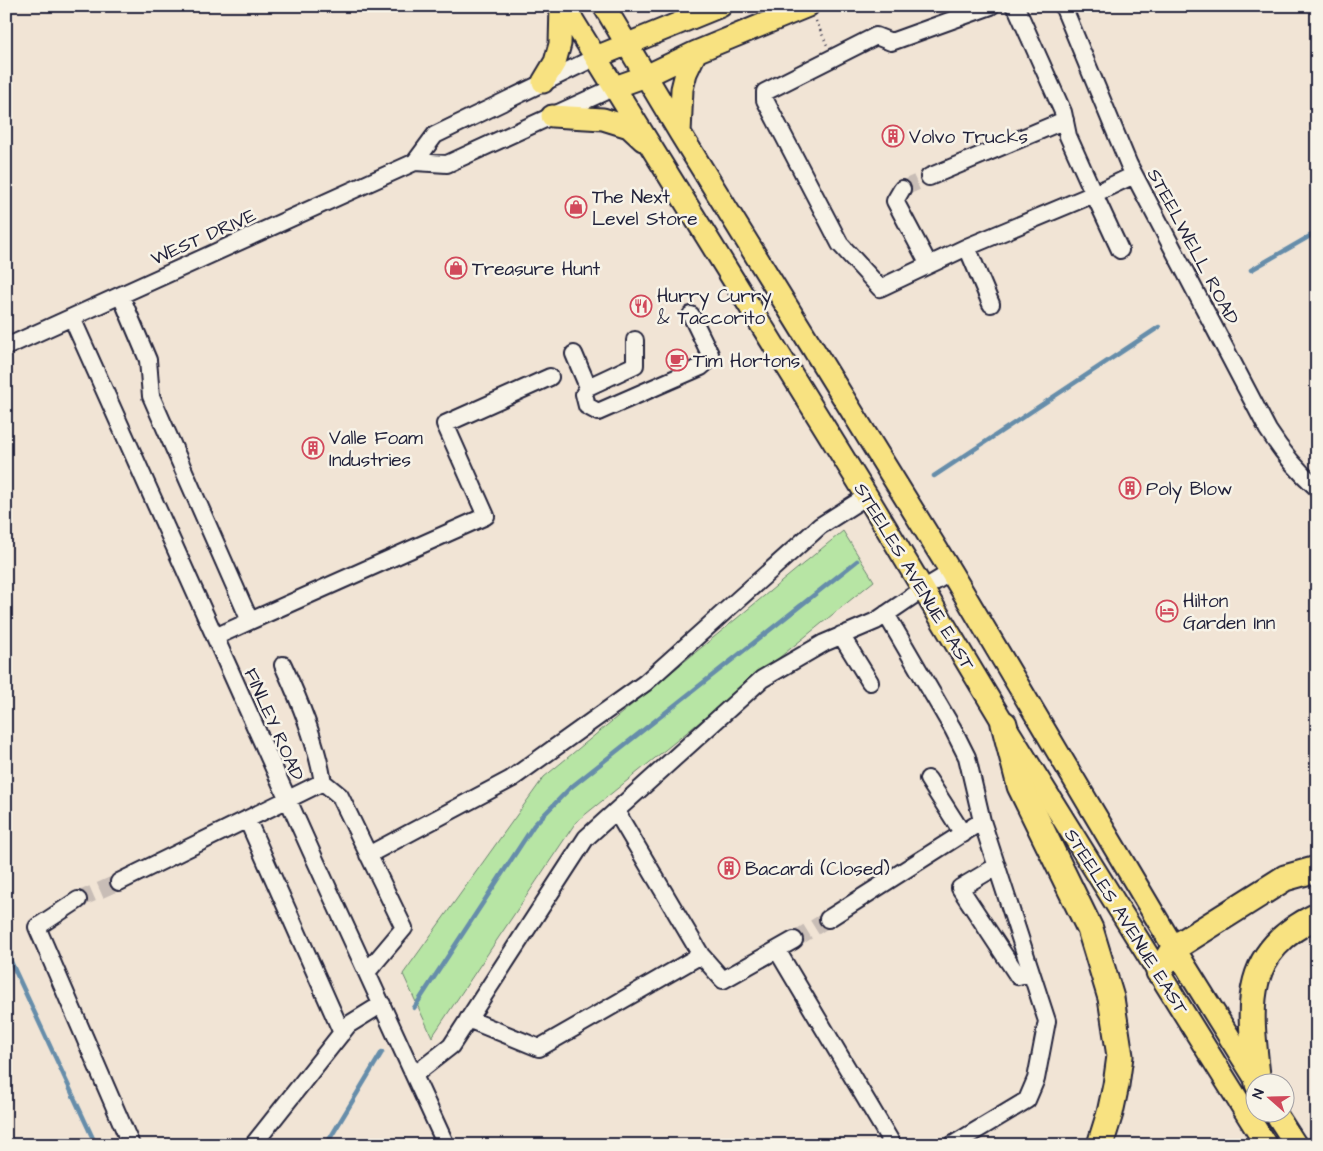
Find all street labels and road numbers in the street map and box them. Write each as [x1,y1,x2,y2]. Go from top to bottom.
street label: STEELWELL ROAD [1140,164,1245,330]
street label: WEST DRIVE [147,202,261,273]
street label: STEELES AVENUE EAST [847,478,981,676]
street label: FINLEY ROAD [237,664,311,785]
street label: STEELES AVENUE EAST [1057,823,1194,1020]

